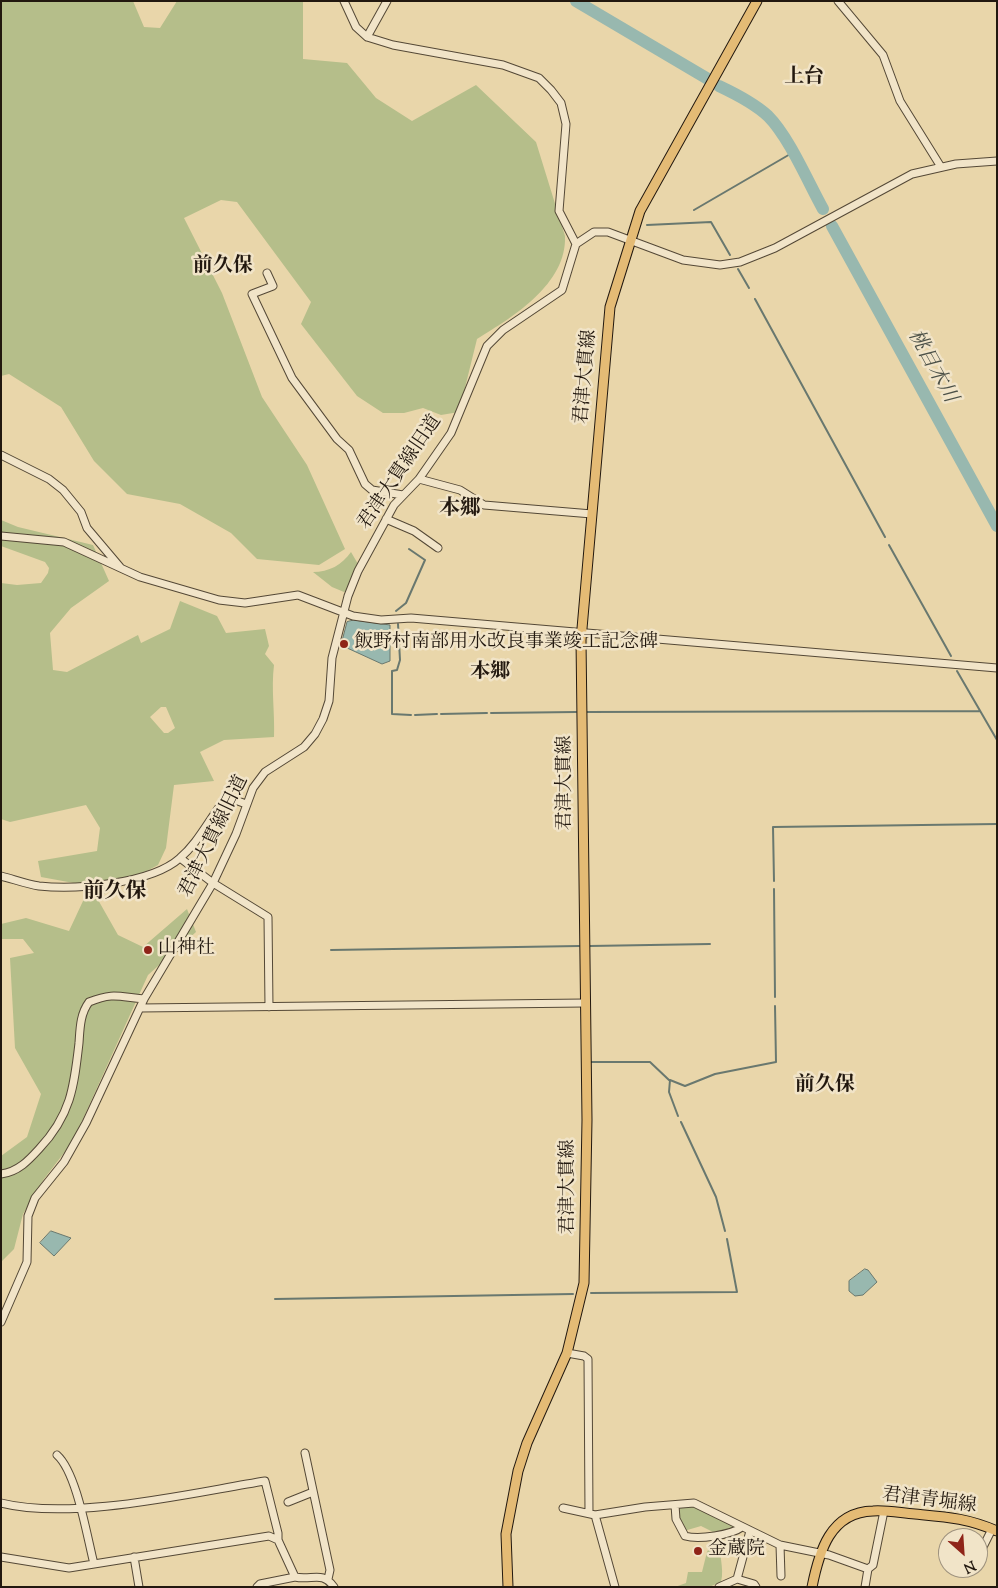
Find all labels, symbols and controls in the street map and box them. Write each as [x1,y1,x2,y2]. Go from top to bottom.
district label: 上台 [784,67,824,91]
district label: 前久保 [193,256,253,280]
water label: 桃目木川 [901,326,961,408]
street label: 君津大貫線 [572,329,602,425]
street label: 君津大貫線旧道 [354,411,448,535]
district label: 本郷 [439,497,481,523]
place label: 飯野村南部用水改良事業竣工記念碑 [354,633,658,655]
marker: 飯野村南部用水改良事業竣工記念碑 [338,638,350,650]
district label: 本郷 [470,662,510,686]
street label: 君津大貫線 [556,736,578,830]
street label: 君津大貫線旧道 [176,772,254,902]
district label: 前久保 [84,880,146,906]
place label: 山神社 [158,939,215,961]
marker: 山神社 [142,944,154,956]
district label: 前久保 [795,1075,855,1099]
street label: 君津大貫線 [559,1140,581,1234]
street label: 君津青堀線 [880,1485,978,1519]
north arrow [938,1528,988,1578]
place label: 金蔵院 [708,1540,765,1562]
marker: 金蔵院 [692,1545,704,1557]
text: N [960,1554,979,1577]

